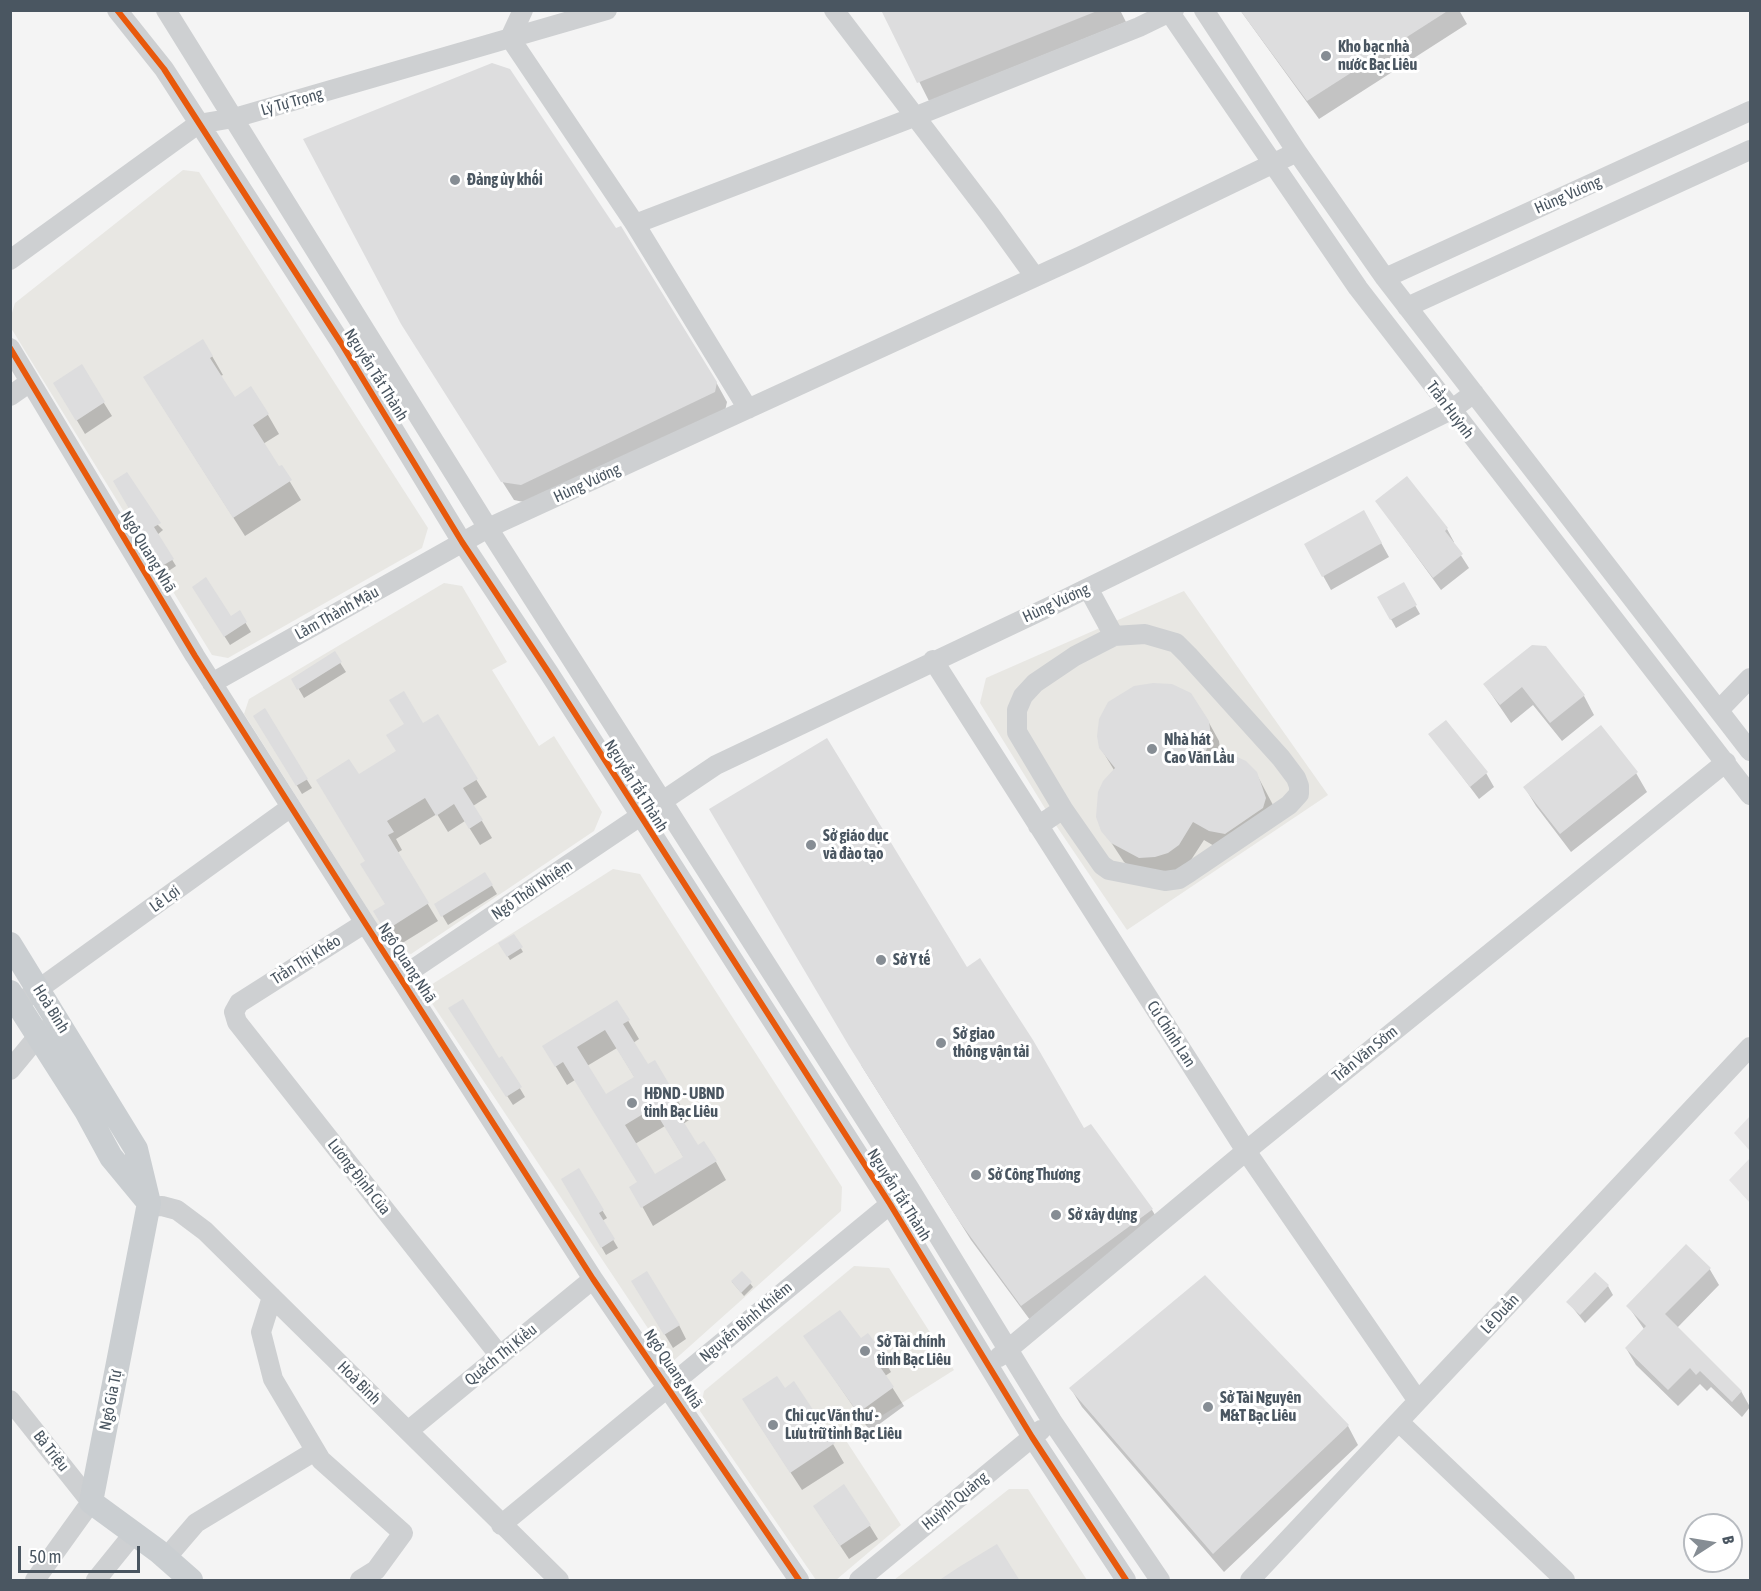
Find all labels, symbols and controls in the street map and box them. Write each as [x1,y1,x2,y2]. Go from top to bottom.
place label: Kho bạc nhà nước Bạc Liêu [1338,37,1417,75]
marker: Kho bạc nhà nước Bạc Liêu [1319,49,1333,63]
street label: Lý Tự Trọng [259,84,325,120]
place label: Đảng ủy khối [467,170,543,190]
street label: Hùng Vương [1532,172,1604,218]
marker: Đảng ủy khối [448,173,462,187]
street label: Nguyễn Tất Thành [340,325,412,425]
street label: Trần Huỳnh [1422,377,1478,443]
street label: Hùng Vương [551,459,623,507]
street label: Ngô Quang Nhã [116,508,180,596]
street label: Hùng Vương [1020,579,1092,627]
street label: Lâm Thành Mậu [292,582,382,644]
place label: Nhà hát Cao Văn Lầu [1164,730,1234,768]
street label: Nguyễn Tất Thành [600,736,672,836]
marker: Nhà hát Cao Văn Lầu [1145,742,1159,756]
place label: Sở giáo dục và đào tạo [823,826,888,864]
marker: Sở giáo dục và đào tạo [804,838,818,852]
street label: Ngô Thời Nhiệm [488,856,576,924]
street label: Lê Lợi [146,882,184,916]
street label: Ngô Quang Nhã [374,919,440,1007]
street label: Trần Thị Khéo [268,931,344,989]
place label: Sở Y tế [893,950,930,970]
marker: Sở Y tế [874,953,888,967]
street label: Hoà Bình [29,981,73,1037]
street label: Cù Chính Lan [1143,997,1199,1071]
street label: Trần Văn Sớm [1329,1022,1401,1086]
place label: Sở giao thông vận tải [953,1024,1029,1062]
marker: Sở giao thông vận tải [934,1036,948,1050]
place label: HĐND - UBND tỉnh Bạc Liêu [644,1084,724,1122]
marker: HĐND - UBND tỉnh Bạc Liêu [625,1096,639,1110]
street label: Lương Định Của [323,1135,395,1219]
street label: Nguyễn Tất Thành [863,1145,935,1245]
place label: Sở Công Thương [988,1165,1080,1185]
marker: Sở Công Thương [969,1168,983,1182]
place label: Sở xây dựng [1068,1205,1137,1225]
marker: Sở xây dựng [1049,1208,1063,1222]
street label: Nguyễn Bỉnh Khiêm [696,1278,796,1366]
street label: Lê Duẩn [1477,1290,1523,1338]
street label: Quách Thị Kiều [461,1320,541,1390]
street label: Ngô Quang Nhã [639,1326,707,1412]
place label: Sở Tài chính tỉnh Bạc Liêu [877,1332,951,1370]
marker: Sở Tài chính tỉnh Bạc Liêu [858,1344,872,1358]
street label: Hoà Bình [333,1357,385,1409]
street label: Ngô Gia Tự [96,1368,126,1432]
place label: Sở Tài Nguyên M&T Bạc Liêu [1220,1388,1301,1426]
marker: Sở Tài Nguyên M&T Bạc Liêu [1201,1400,1215,1414]
place label: Chi cục Văn thư - Lưu trữ tỉnh Bạc Liêu [785,1406,902,1444]
marker: Chi cục Văn thư - Lưu trữ tỉnh Bạc Liêu [766,1418,780,1432]
street label: Bà Triệu [29,1427,73,1475]
street label: Huỳnh Quảng [918,1468,992,1534]
north arrow [1683,1513,1743,1573]
scale bar [21,1534,142,1572]
text: B [1719,1534,1738,1545]
text: 50 m [29,1546,61,1567]

